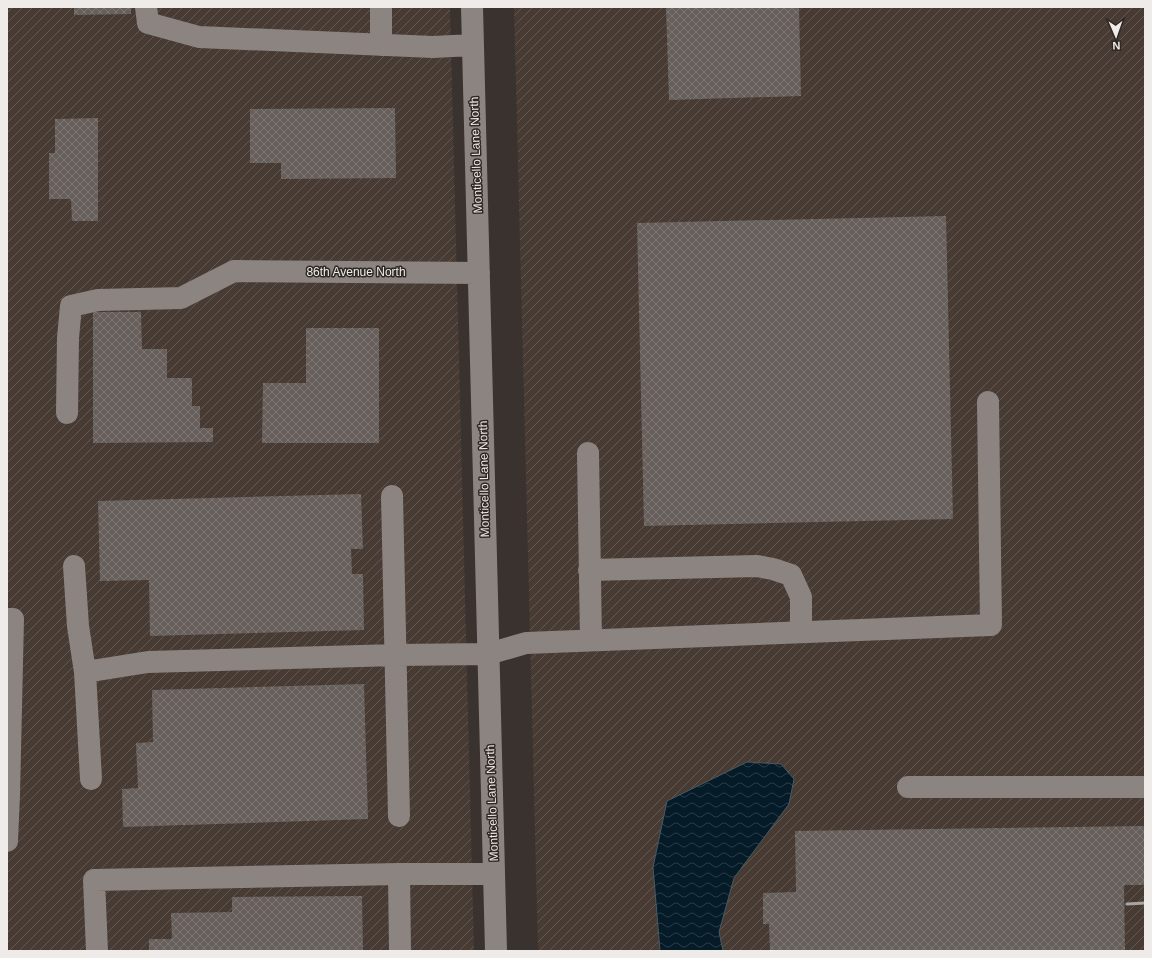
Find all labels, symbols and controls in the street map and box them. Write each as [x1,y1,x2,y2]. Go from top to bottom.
north arrow [1096,16,1136,56]
text: N [1112,40,1121,52]
street label: Monticello Lane North [467,96,485,214]
street label: 86th Avenue North [306,265,406,279]
street label: Monticello Lane North [476,421,492,537]
street label: Monticello Lane North [483,744,501,862]

